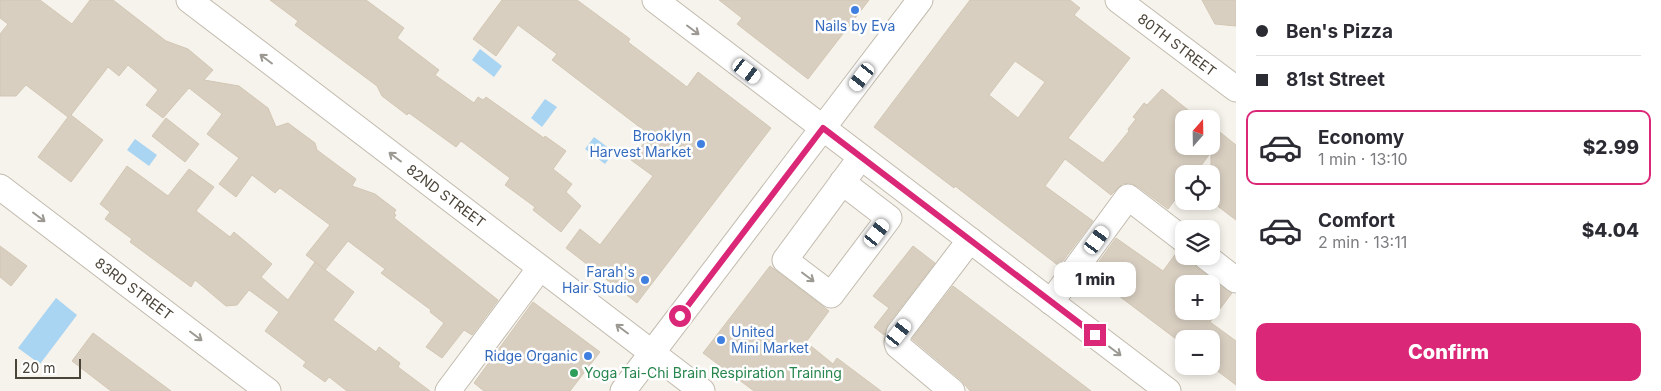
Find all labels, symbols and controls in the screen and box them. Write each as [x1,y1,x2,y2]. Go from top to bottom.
marker: Nails by Eva [849,4,861,16]
street label: 80TH STREET [1135,10,1220,80]
place label: Nails by Eva [815,17,895,34]
text: Ben's Pizza [1286,20,1393,43]
one-way arrow [686,24,699,35]
one-way arrow [260,53,273,64]
car [730,56,763,86]
car [846,61,877,93]
text: 81st Street [1286,68,1385,91]
north arrow [1175,110,1220,155]
map controls [1175,110,1220,375]
icon: car [1258,125,1303,170]
text: Economy [1318,126,1404,149]
place label: Brooklyn Harvest Market [589,127,691,160]
text: $2.99 [1583,136,1639,159]
marker: Brooklyn Harvest Market [695,138,707,150]
text: 1 min · 13:10 [1318,149,1408,169]
one-way arrow [388,152,402,162]
street label: 82ND STREET [403,160,489,231]
button: locate [1175,165,1220,210]
icon: car [1258,208,1303,253]
text: Comfort [1318,209,1395,232]
one-way arrow [32,211,45,222]
car [861,217,892,249]
text: $4.04 [1582,219,1639,242]
button: layers [1175,220,1220,265]
car [1082,223,1111,257]
text: 2 min · 13:11 [1318,232,1407,252]
street label: 83RD STREET [92,254,177,323]
callout: 1 min [1054,262,1136,298]
place label: Farah's Hair Studio [562,263,635,296]
text: 1 min [1075,269,1115,289]
one-way arrow [801,272,814,283]
marker: Farah's Hair Studio [639,274,651,286]
button: + [1175,275,1220,320]
route start [669,305,691,327]
car [883,317,914,349]
place label: United Mini Market [731,323,809,356]
button: Confirm [1256,323,1641,381]
one-way arrow [616,324,629,335]
route end [1084,324,1106,346]
button: − [1175,330,1220,375]
one-way arrow [189,331,202,342]
marker: United Mini Market [715,334,727,346]
one-way arrow [1108,345,1121,356]
place label: Ridge Organic [484,347,578,364]
marker: Ridge Organic [582,350,594,362]
scale bar [15,356,81,379]
text: 20 m [22,359,56,376]
place label: Yoga Tai-Chi Brain Respiration Training [584,364,842,381]
marker: Yoga Tai-Chi Brain Respiration Training [568,367,580,379]

